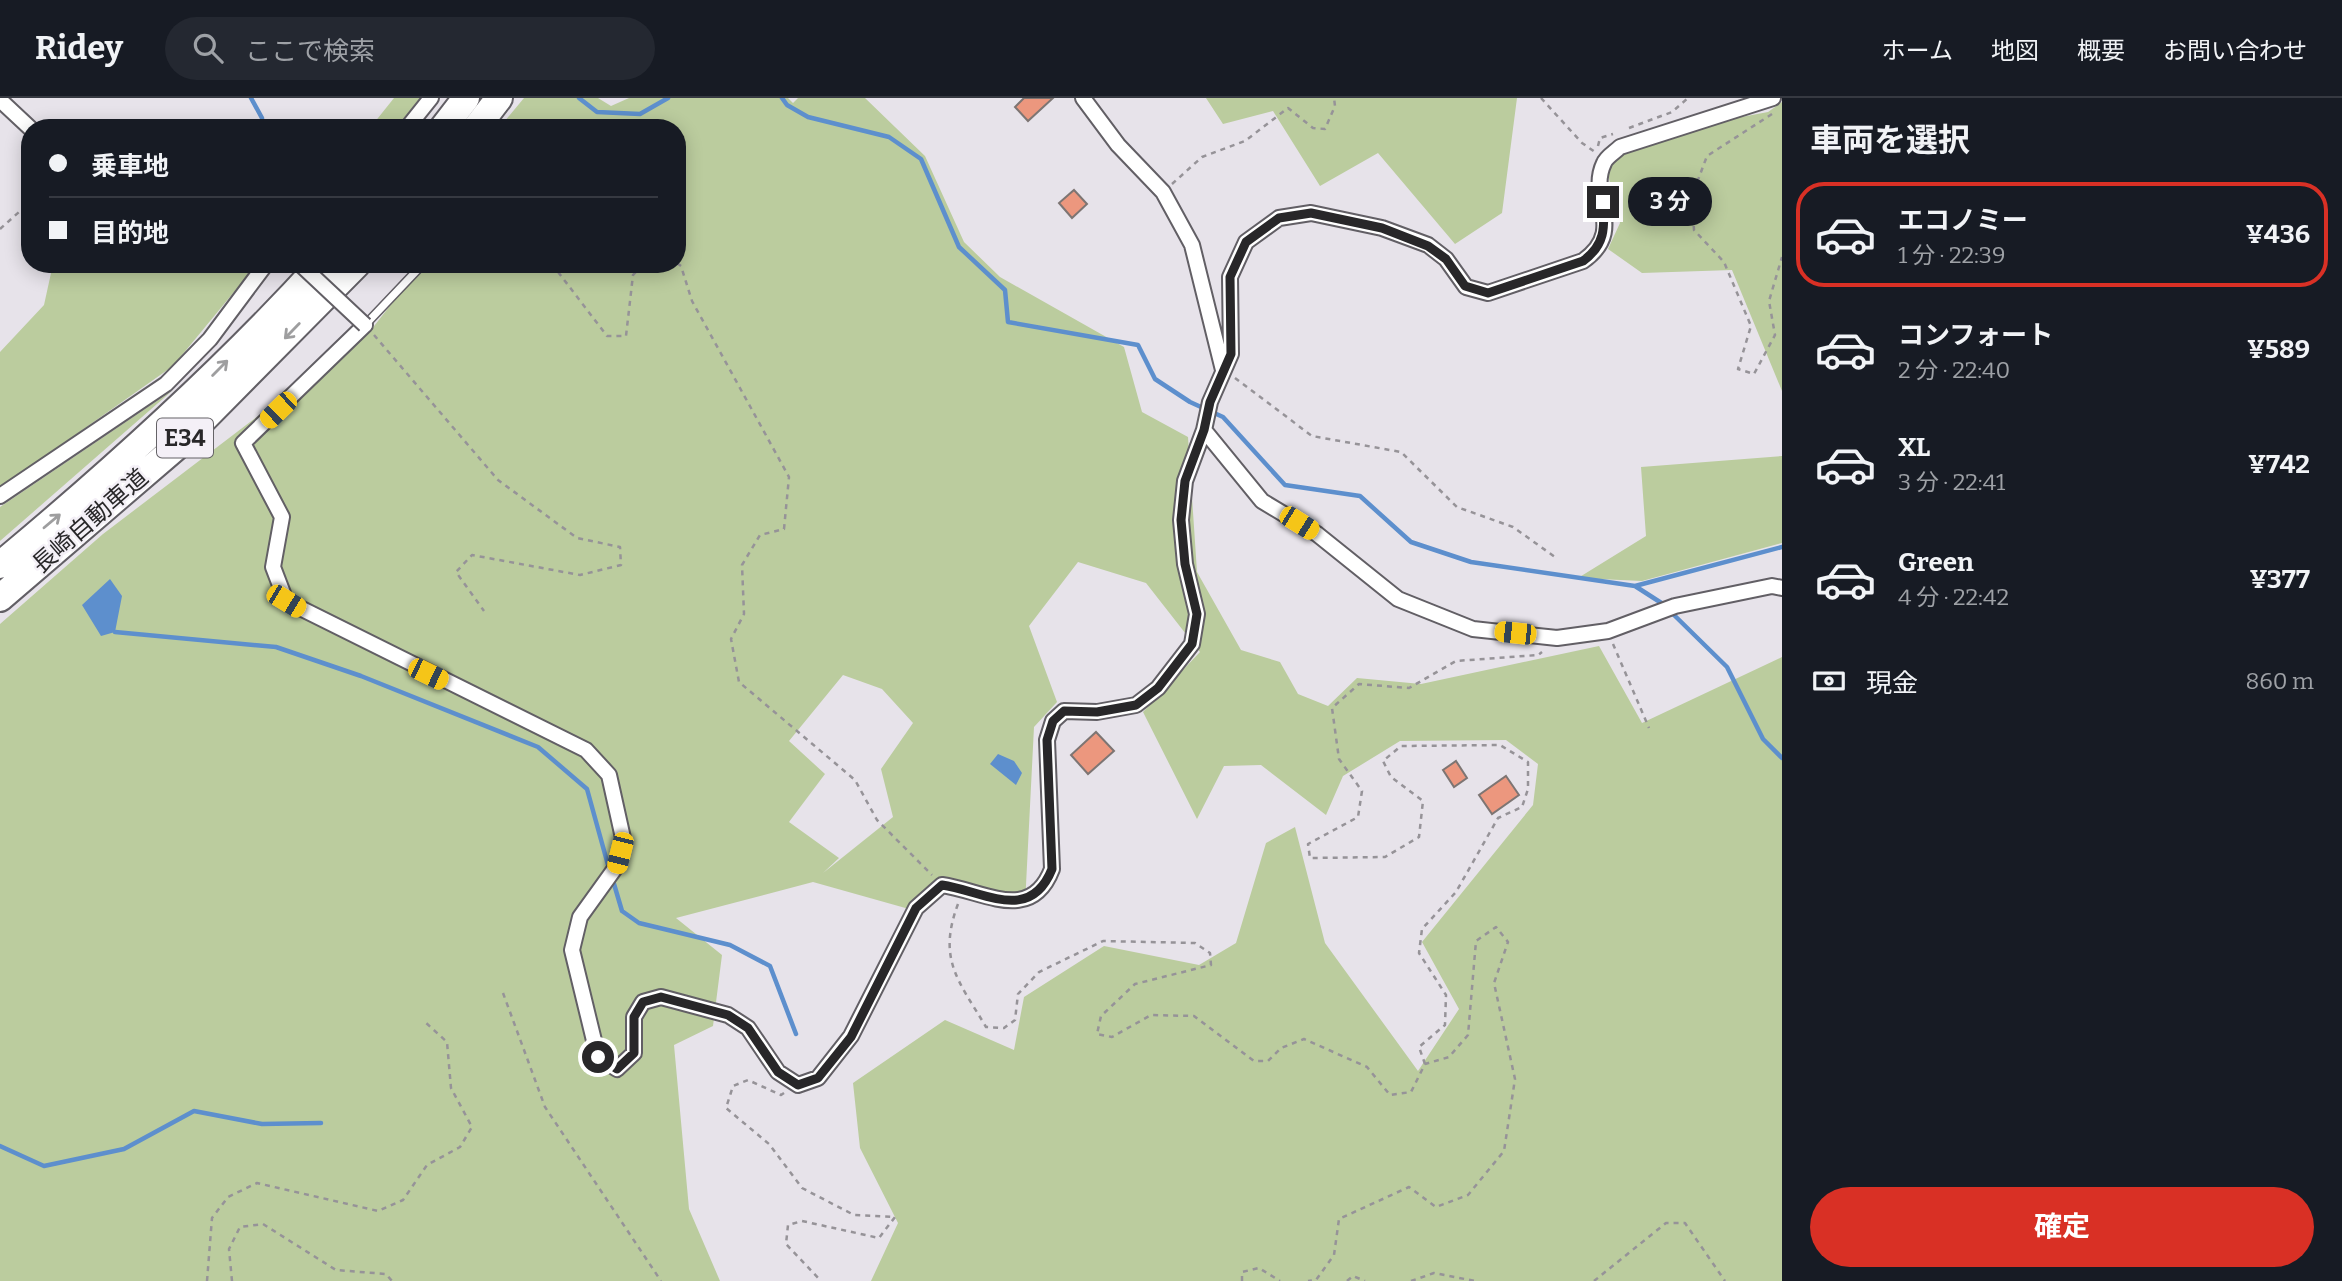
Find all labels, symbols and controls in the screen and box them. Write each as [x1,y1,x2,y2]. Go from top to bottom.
search box [165,17,655,80]
text: Ridey [35,28,123,68]
icon: search [189,29,227,67]
text: ここで検索 [245,36,375,67]
text: ホーム [1882,37,1953,65]
text: 地図 [1991,37,2039,65]
text: 概要 [2077,37,2125,65]
text: お問い合わせ [2163,37,2307,65]
text: 車両を選択 [1810,121,1970,159]
text: 乗車地 [91,151,169,182]
callout: 3 分 [1628,178,1712,226]
route end [1587,186,1619,218]
text: 3 分 [1650,187,1690,215]
icon: car [1814,203,1877,266]
text: エコノミー [1898,205,2028,236]
text: 目的地 [91,218,169,249]
text: ¥436 [2246,219,2310,250]
text: 1 分 · 22:39 [1898,241,2005,269]
icon: car [1814,318,1877,381]
text: コンフォート [1898,320,2053,351]
one-way arrow [284,322,301,339]
text: ¥589 [2247,334,2310,365]
text: 2 分 · 22:40 [1898,356,2010,384]
one-way arrow [212,359,229,376]
car [256,388,301,432]
road number: E34 [157,418,213,458]
text: XL [1898,432,1930,463]
icon: car [1814,433,1877,496]
text: ¥742 [2248,449,2310,480]
street label: 長崎自動車道 [26,463,154,579]
text: 3 分 · 22:41 [1898,468,2005,496]
car [1276,503,1323,543]
one-way arrow [43,513,61,529]
text: Green [1898,547,1974,578]
icon: car [1814,548,1877,611]
text: ¥377 [2249,564,2310,595]
car [263,581,310,621]
text: 4 分 · 22:42 [1898,583,2009,611]
car [1494,620,1537,646]
car [405,655,452,693]
icon: cash [1810,662,1848,700]
text: 860 m [2245,667,2314,695]
text: 現金 [1866,668,1918,699]
car [605,830,636,876]
route start [582,1041,614,1073]
button: 確定 [1810,1187,2314,1267]

